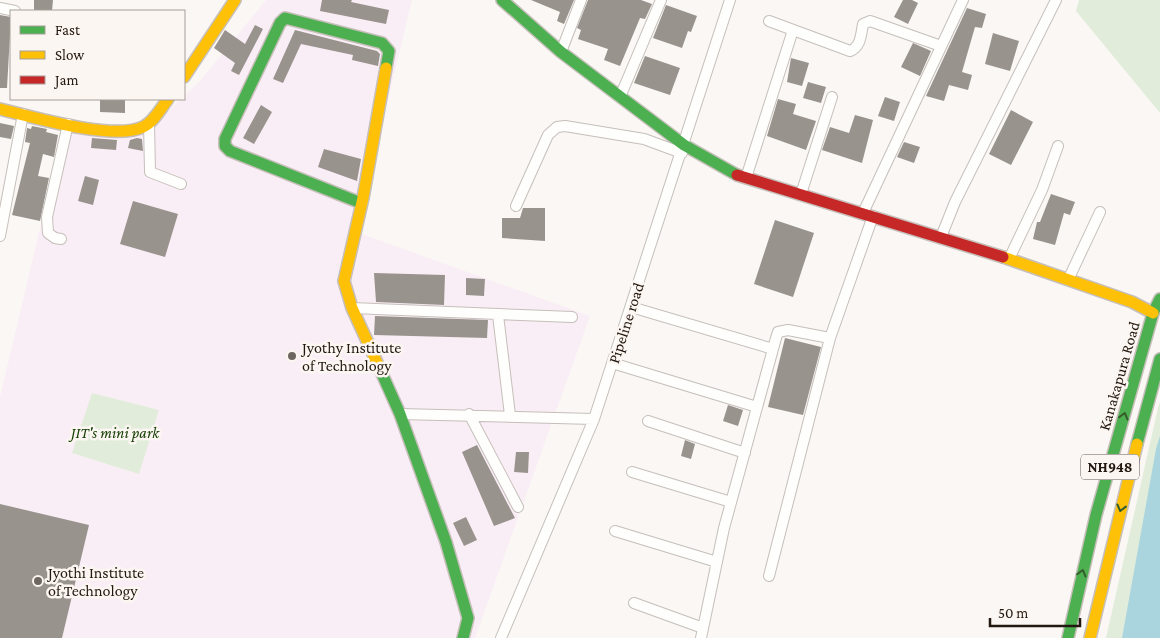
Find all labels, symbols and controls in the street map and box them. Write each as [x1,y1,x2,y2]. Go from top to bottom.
legend [10,10,185,100]
text: Fast [55,22,81,38]
text: Slow [55,47,85,63]
text: Jam [53,72,78,89]
street label: Pipeline road [605,280,648,366]
street label: Kanakapura Road [1095,319,1144,433]
place label: Jyothy Institute of Technology [300,339,401,375]
marker: Jyothy Institute of Technology [286,350,298,362]
one-way arrow [1118,412,1129,421]
park label: JIT's mini park [68,424,160,442]
road number: NH948 [1081,454,1139,480]
one-way arrow [1116,503,1127,512]
place label: Jyothi Institute of Technology [46,564,144,600]
one-way arrow [1076,569,1087,578]
marker: Jyothi Institute of Technology [32,575,44,587]
scale bar [990,596,1080,628]
text: 50 m [998,605,1028,621]

